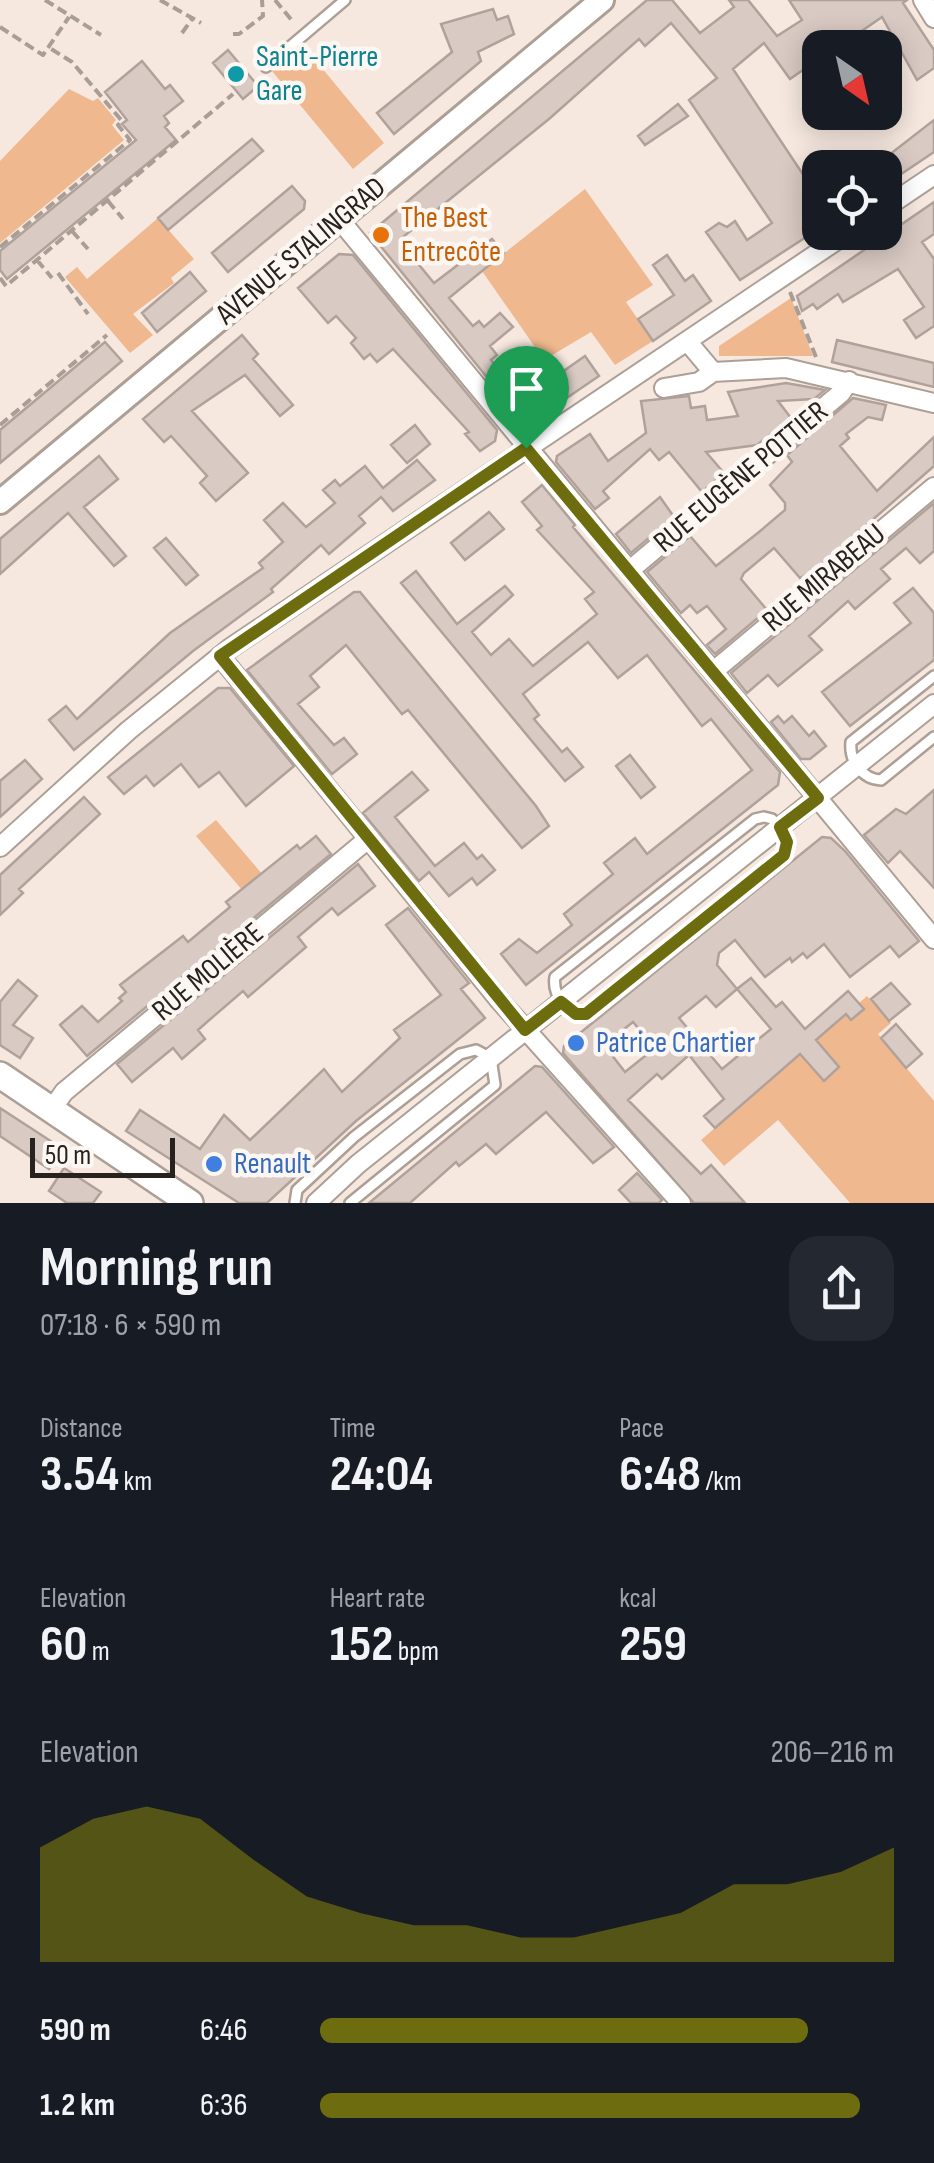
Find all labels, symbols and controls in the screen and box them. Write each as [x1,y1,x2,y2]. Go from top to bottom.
north arrow [802,30,902,130]
map controls [802,30,902,250]
place label: Saint-Pierre Gare [256,39,378,109]
marker: Saint-Pierre Gare [225,63,247,85]
button: locate [802,150,902,250]
street label: AVENUE STALINGRAD [208,170,393,333]
place label: The Best Entrecôte [401,200,501,270]
marker: The Best Entrecôte [370,224,392,246]
pin [484,346,569,449]
icon: arrive [499,361,554,416]
street label: RUE EUGÈNE POTTIER [647,394,836,560]
street label: RUE MIRABEAU [755,516,893,640]
street label: RUE MOLIÈRE [145,915,271,1029]
place label: Patrice Chartier [596,1025,756,1061]
marker: Patrice Chartier [565,1032,587,1054]
scale bar [30,1133,175,1178]
text: 50 m [45,1139,91,1172]
place label: Renault [234,1146,311,1182]
marker: Renault [203,1153,225,1175]
text: Morning run [40,1235,273,1302]
button: share [789,1236,894,1341]
text: 07:18 · 6 × 590 m [40,1306,221,1345]
text: Distance [40,1412,123,1445]
text: Time [330,1412,375,1445]
text: Pace [619,1412,664,1445]
text: 3.54 [40,1445,119,1505]
text: 24:04 [330,1445,433,1505]
text: 6:48 [619,1445,701,1505]
text: km [119,1465,152,1498]
text: /km [701,1465,742,1498]
text: Elevation [40,1582,126,1615]
text: Heart rate [330,1582,425,1615]
text: kcal [619,1582,656,1615]
text: 60 [40,1615,87,1675]
text: 152 [330,1615,393,1675]
text: 259 [619,1615,687,1675]
text: m [87,1635,110,1668]
text: bpm [393,1635,439,1668]
text: Elevation [40,1733,139,1772]
text: 206–216 m [771,1733,894,1772]
text: 590 m [40,2011,111,2050]
text: 6:46 [200,2011,247,2050]
text: 1.2 km [40,2086,115,2125]
text: 6:36 [200,2086,247,2125]

